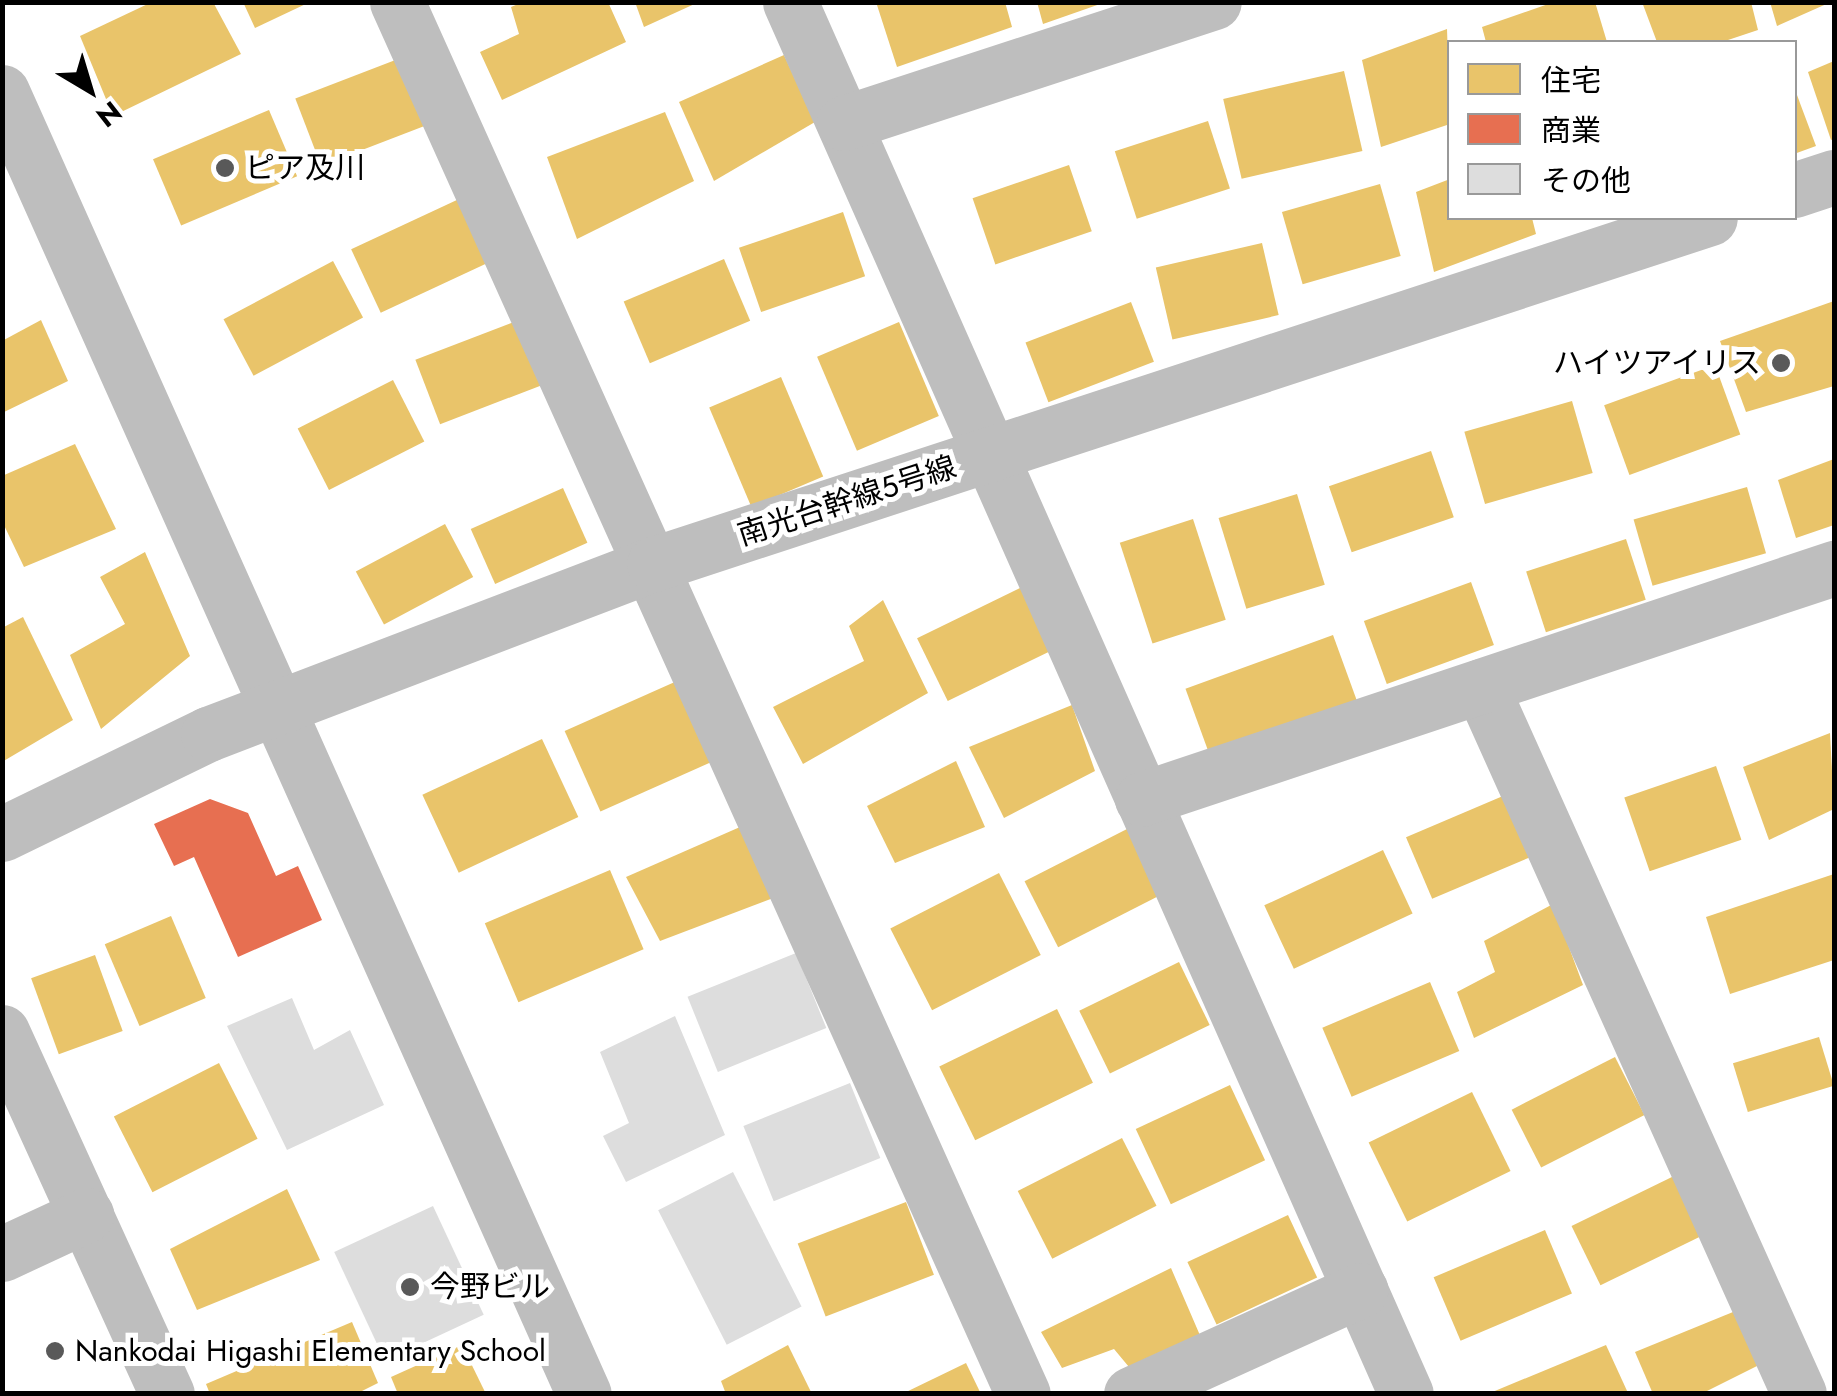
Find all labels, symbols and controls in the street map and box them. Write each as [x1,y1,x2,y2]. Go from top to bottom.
north arrow [40,40,140,140]
legend [1447,40,1797,220]
text: 住宅 [1541,59,1601,102]
text: N [87,91,130,137]
text: 商業 [1541,109,1601,152]
place label: ピア及川 [245,150,365,186]
marker: ピア及川 [214,157,236,179]
text: その他 [1541,159,1631,202]
place label: ハイツアイリス [1551,345,1761,381]
marker: ハイツアイリス [1770,352,1792,374]
street label: 南光台幹線５号線 [733,449,961,553]
place label: 今野ビル [430,1269,550,1305]
marker: 今野ビル [399,1276,421,1298]
place label: Nankodai Higashi Elementary School [75,1333,546,1369]
marker: Nankodai Higashi Elementary School [44,1340,66,1362]

